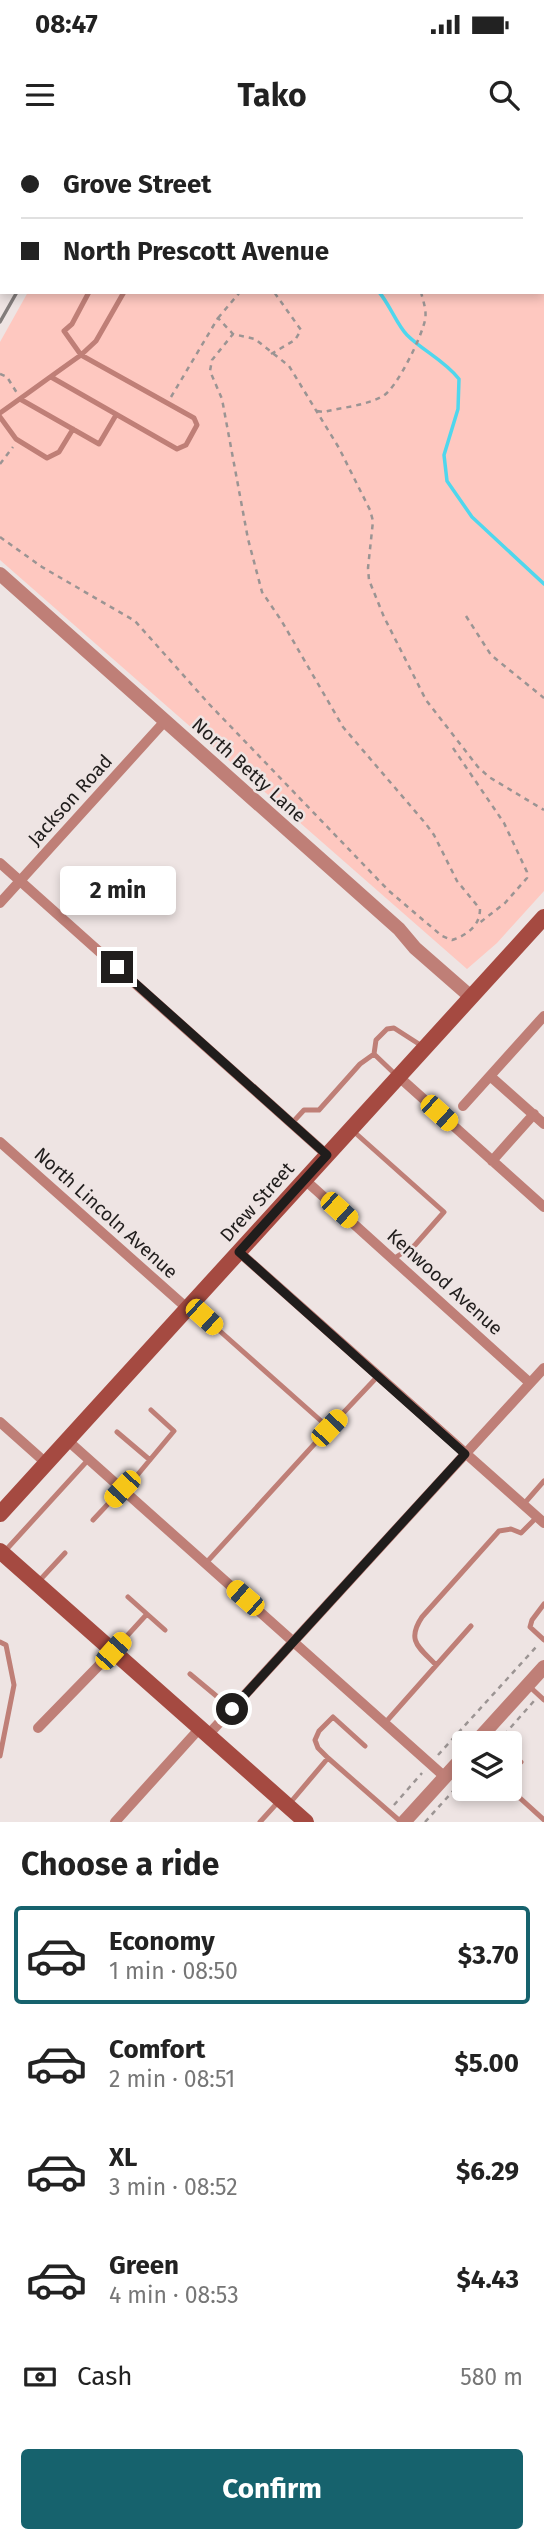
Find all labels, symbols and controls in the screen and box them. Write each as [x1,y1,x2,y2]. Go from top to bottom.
text: 08:47 [35,9,98,40]
icon: menu [21,76,59,114]
text: Tako [237,76,307,114]
icon: search [485,76,523,114]
text: Grove Street [63,169,211,200]
text: North Prescott Avenue [63,236,329,267]
street label: North Betty Lane [187,713,311,827]
street label: Jackson Road [23,750,117,850]
callout: 2 min [59,866,175,914]
text: 2 min [90,876,146,904]
route end [101,951,133,983]
car [417,1091,462,1135]
street label: North Lincoln Avenue [30,1143,182,1283]
street label: Drew Street [215,1157,299,1247]
car [317,1188,362,1232]
street label: Kenwood Avenue [382,1224,508,1340]
car [182,1295,227,1339]
car [307,1405,352,1451]
car [100,1466,145,1512]
car [223,1576,268,1620]
car [92,1628,135,1674]
route start [216,1693,248,1725]
map controls [452,1731,522,1801]
button: layers [452,1731,522,1801]
text: Choose a ride [21,1845,219,1883]
icon: car [25,1924,88,1987]
text: Economy [109,1926,215,1957]
text: $3.70 [458,1940,519,1971]
text: 1 min · 08:50 [109,1957,238,1985]
icon: car [25,2032,88,2095]
text: Comfort [109,2034,205,2065]
text: $5.00 [454,2048,519,2079]
text: 2 min · 08:51 [109,2065,235,2093]
icon: car [25,2140,88,2203]
text: XL [109,2142,137,2173]
text: $6.29 [456,2156,519,2187]
text: 3 min · 08:52 [109,2173,238,2201]
icon: car [25,2248,88,2311]
text: Green [109,2250,179,2281]
text: $4.43 [457,2264,519,2295]
text: 4 min · 08:53 [109,2281,239,2309]
icon: cash [21,2358,59,2396]
text: Cash [77,2361,133,2392]
text: 580 m [460,2363,523,2391]
button: Confirm [21,2449,523,2529]

